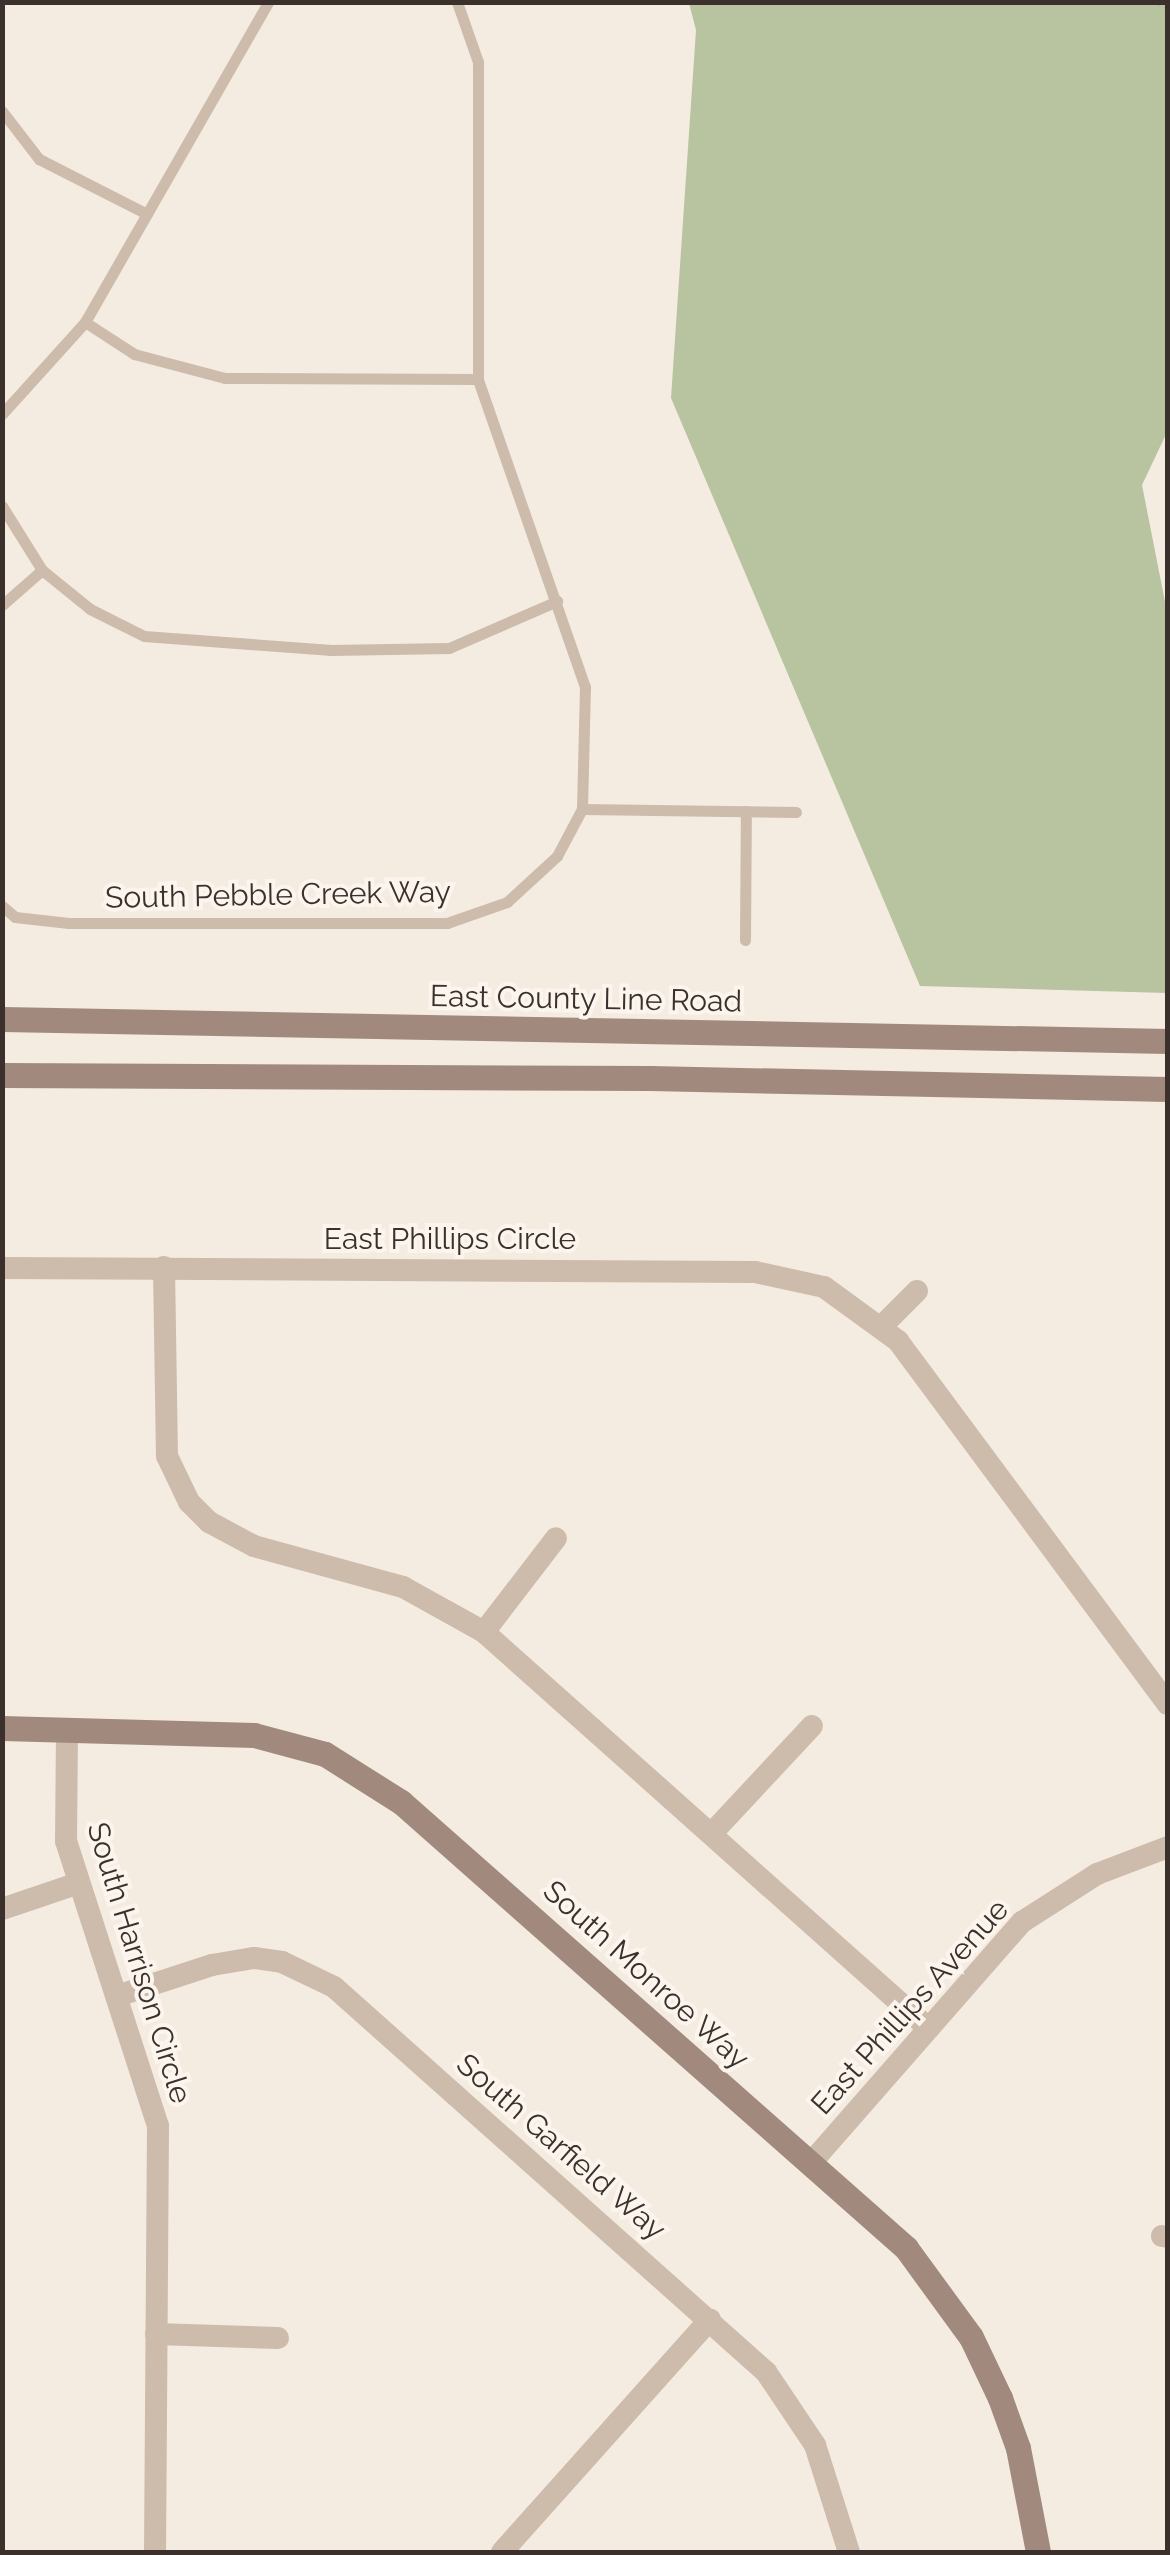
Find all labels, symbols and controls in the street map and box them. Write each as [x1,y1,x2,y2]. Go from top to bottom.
street label: South Pebble Creek Way [104,874,452,916]
street label: East County Line Road [429,978,743,1020]
street label: East Phillips Circle [324,1221,576,1257]
street label: South Harrison Circle [79,1818,199,2108]
street label: South Monroe Way [535,1873,757,2077]
street label: East Phillips Avenue [804,1892,1016,2122]
street label: South Garfield Way [449,2046,673,2248]

